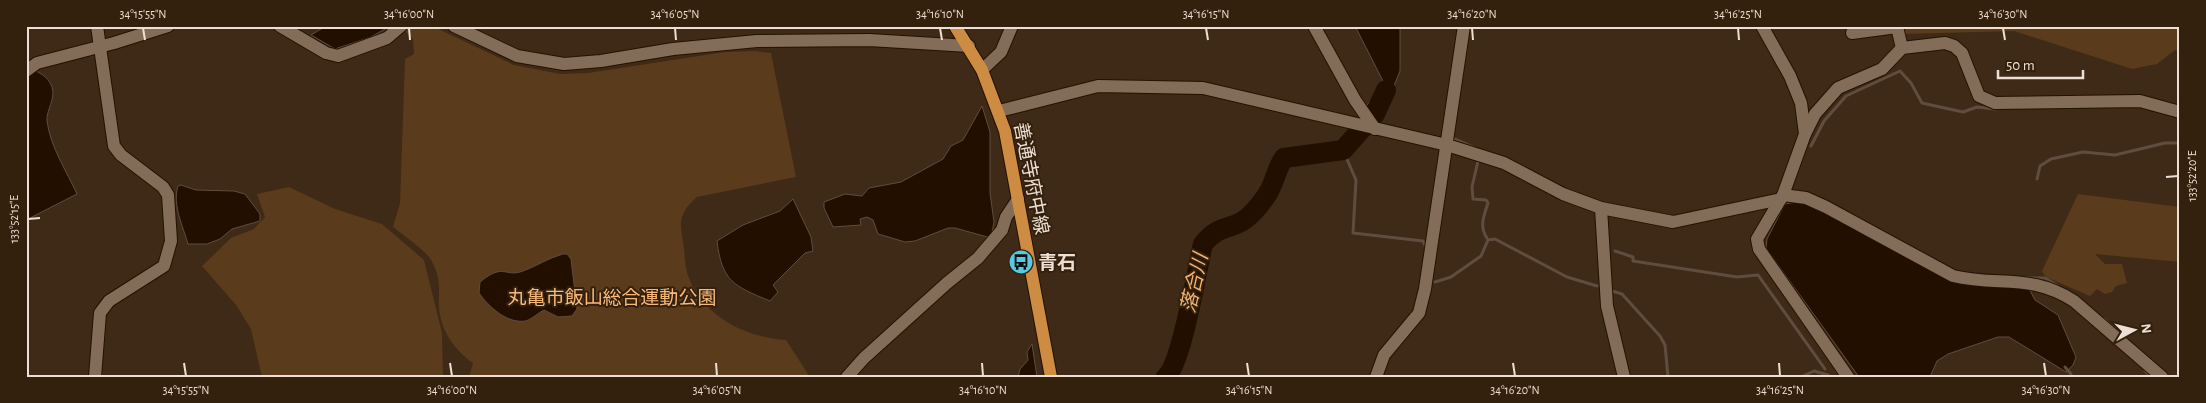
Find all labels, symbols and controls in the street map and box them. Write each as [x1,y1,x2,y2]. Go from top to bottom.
text: 34°15'55"N [120,8,166,20]
text: 34°16'00"N [384,8,434,20]
text: 34°16'05"N [651,8,699,20]
text: 34°16'10"N [916,8,964,20]
text: 34°16'15"N [1183,8,1229,20]
text: 34°16'20"N [1447,8,1497,20]
text: 34°16'25"N [1714,8,1762,20]
text: 34°16'30"N [1979,8,2027,20]
scale bar [1998,48,2084,80]
text: 50 m [2006,58,2035,73]
street label: 善通寺府中線 [1010,120,1053,236]
text: 133°52'20"E [2186,150,2198,201]
text: 133°52'15"E [8,195,20,243]
bus stop icon: 青石 [1008,249,1034,275]
water label: 落合川 [1178,250,1212,315]
place label: 青石 [1038,253,1076,273]
park label: 丸亀市飯山総合運動公園 [507,287,717,308]
north arrow [2108,306,2158,356]
text: N [2138,323,2153,334]
text: 34°15'55"N [163,384,209,396]
text: 34°16'00"N [427,384,477,396]
text: 34°16'05"N [693,384,741,396]
text: 34°16'10"N [959,384,1007,396]
text: 34°16'15"N [1226,384,1272,396]
text: 34°16'20"N [1490,384,1540,396]
text: 34°16'25"N [1756,384,1804,396]
text: 34°16'30"N [2022,384,2070,396]

